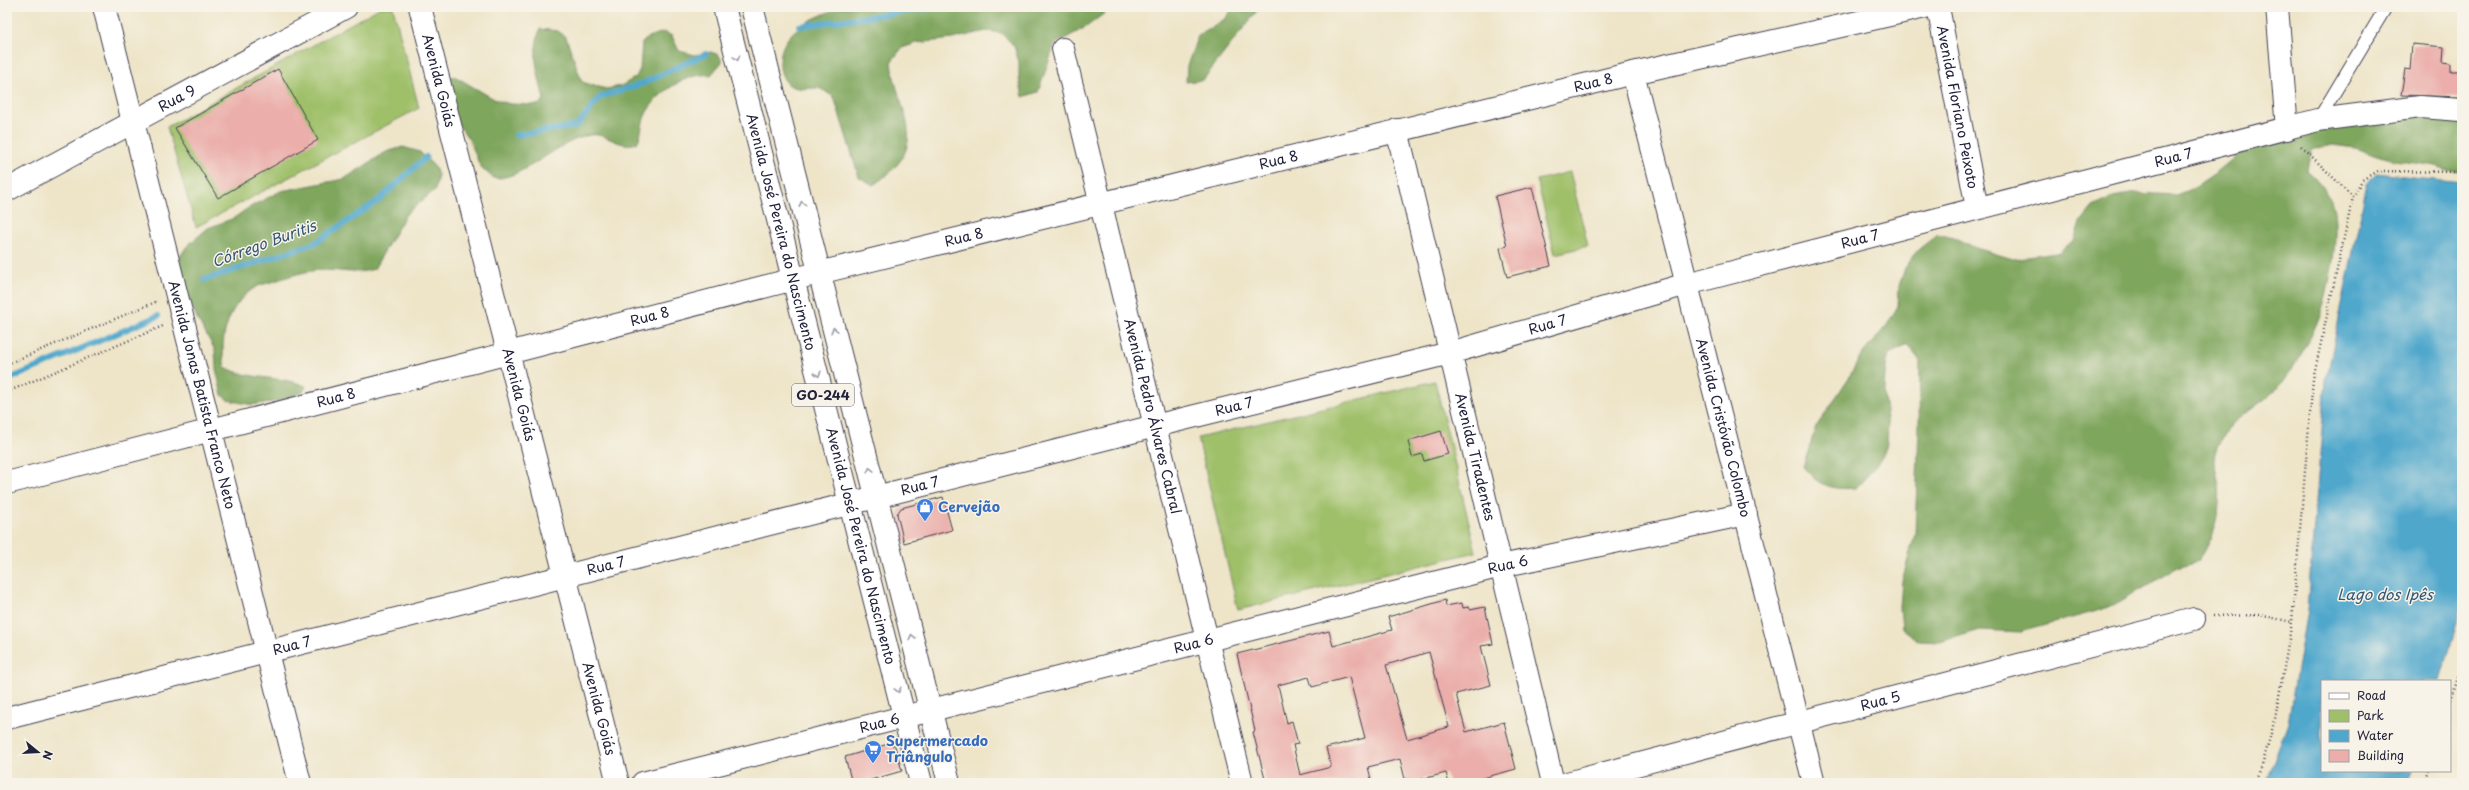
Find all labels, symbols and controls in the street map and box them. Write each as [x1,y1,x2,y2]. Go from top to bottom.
street label: Avenida Floriano Peixoto [1932,24,1984,191]
street label: Avenida Goiás [417,32,461,129]
one-way arrow [732,55,741,62]
street label: Rua 8 [1571,67,1615,97]
street label: Rua 9 [154,79,199,117]
street label: Avenida José Pereira do Nascimento [741,111,822,353]
street label: Rua 7 [2152,142,2195,172]
street label: Rua 8 [1257,145,1300,174]
one-way arrow [799,201,807,207]
water label: Córrego Buritis [208,212,321,272]
street label: Rua 8 [942,222,986,252]
street label: Rua 7 [1838,224,1881,254]
street label: Avenida Jonas Batista Franco Neto [163,278,241,512]
street label: Rua 8 [628,301,671,331]
street label: Rua 7 [1526,309,1569,340]
street label: Avenida Pedro Álvares Cabral [1119,316,1187,516]
one-way arrow [831,327,839,333]
street label: Avenida Cristóvão Colombo [1691,336,1757,519]
street label: Avenida Goiás [497,345,541,443]
one-way arrow [813,370,822,377]
street label: Rua 8 [314,382,358,412]
road number: GO-244 [792,384,854,406]
street label: Rua 7 [1213,391,1255,421]
street label: Avenida Tiradentes [1450,391,1501,523]
street label: Avenida José Pereira do Nascimento [821,425,902,667]
one-way arrow [866,467,874,473]
street label: Rua 7 [898,470,941,500]
place label: Cervejão [938,496,1000,517]
shop icon: Cervejão [915,497,935,522]
street label: Rua 7 [584,550,627,580]
street label: Rua 6 [1485,550,1530,579]
water label: Lago dos Ipês [2337,582,2434,605]
street label: Rua 6 [1171,628,1216,658]
street label: Rua 7 [270,630,313,660]
one-way arrow [908,633,916,640]
street label: Avenida Goiás [577,659,621,757]
legend [2321,680,2451,772]
street label: Rua 5 [1858,685,1903,716]
text: Road [2357,686,2386,704]
one-way arrow [893,687,901,693]
text: Park [2357,706,2384,724]
street label: Rua 6 [857,707,902,738]
text: Water [2357,726,2394,744]
place label: Supermercado Triângulo [886,730,988,767]
north arrow [18,732,58,772]
supermarket icon: Supermercado Triângulo [863,739,883,764]
text: Building [2357,746,2404,764]
text: N [38,748,57,762]

